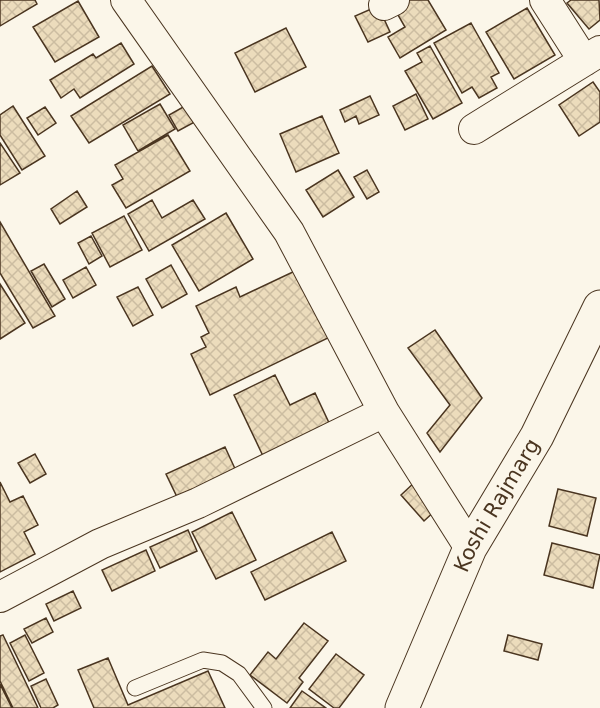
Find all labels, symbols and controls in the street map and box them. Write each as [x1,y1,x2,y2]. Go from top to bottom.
street label: Koshi Rajmarg [449,434,545,576]

